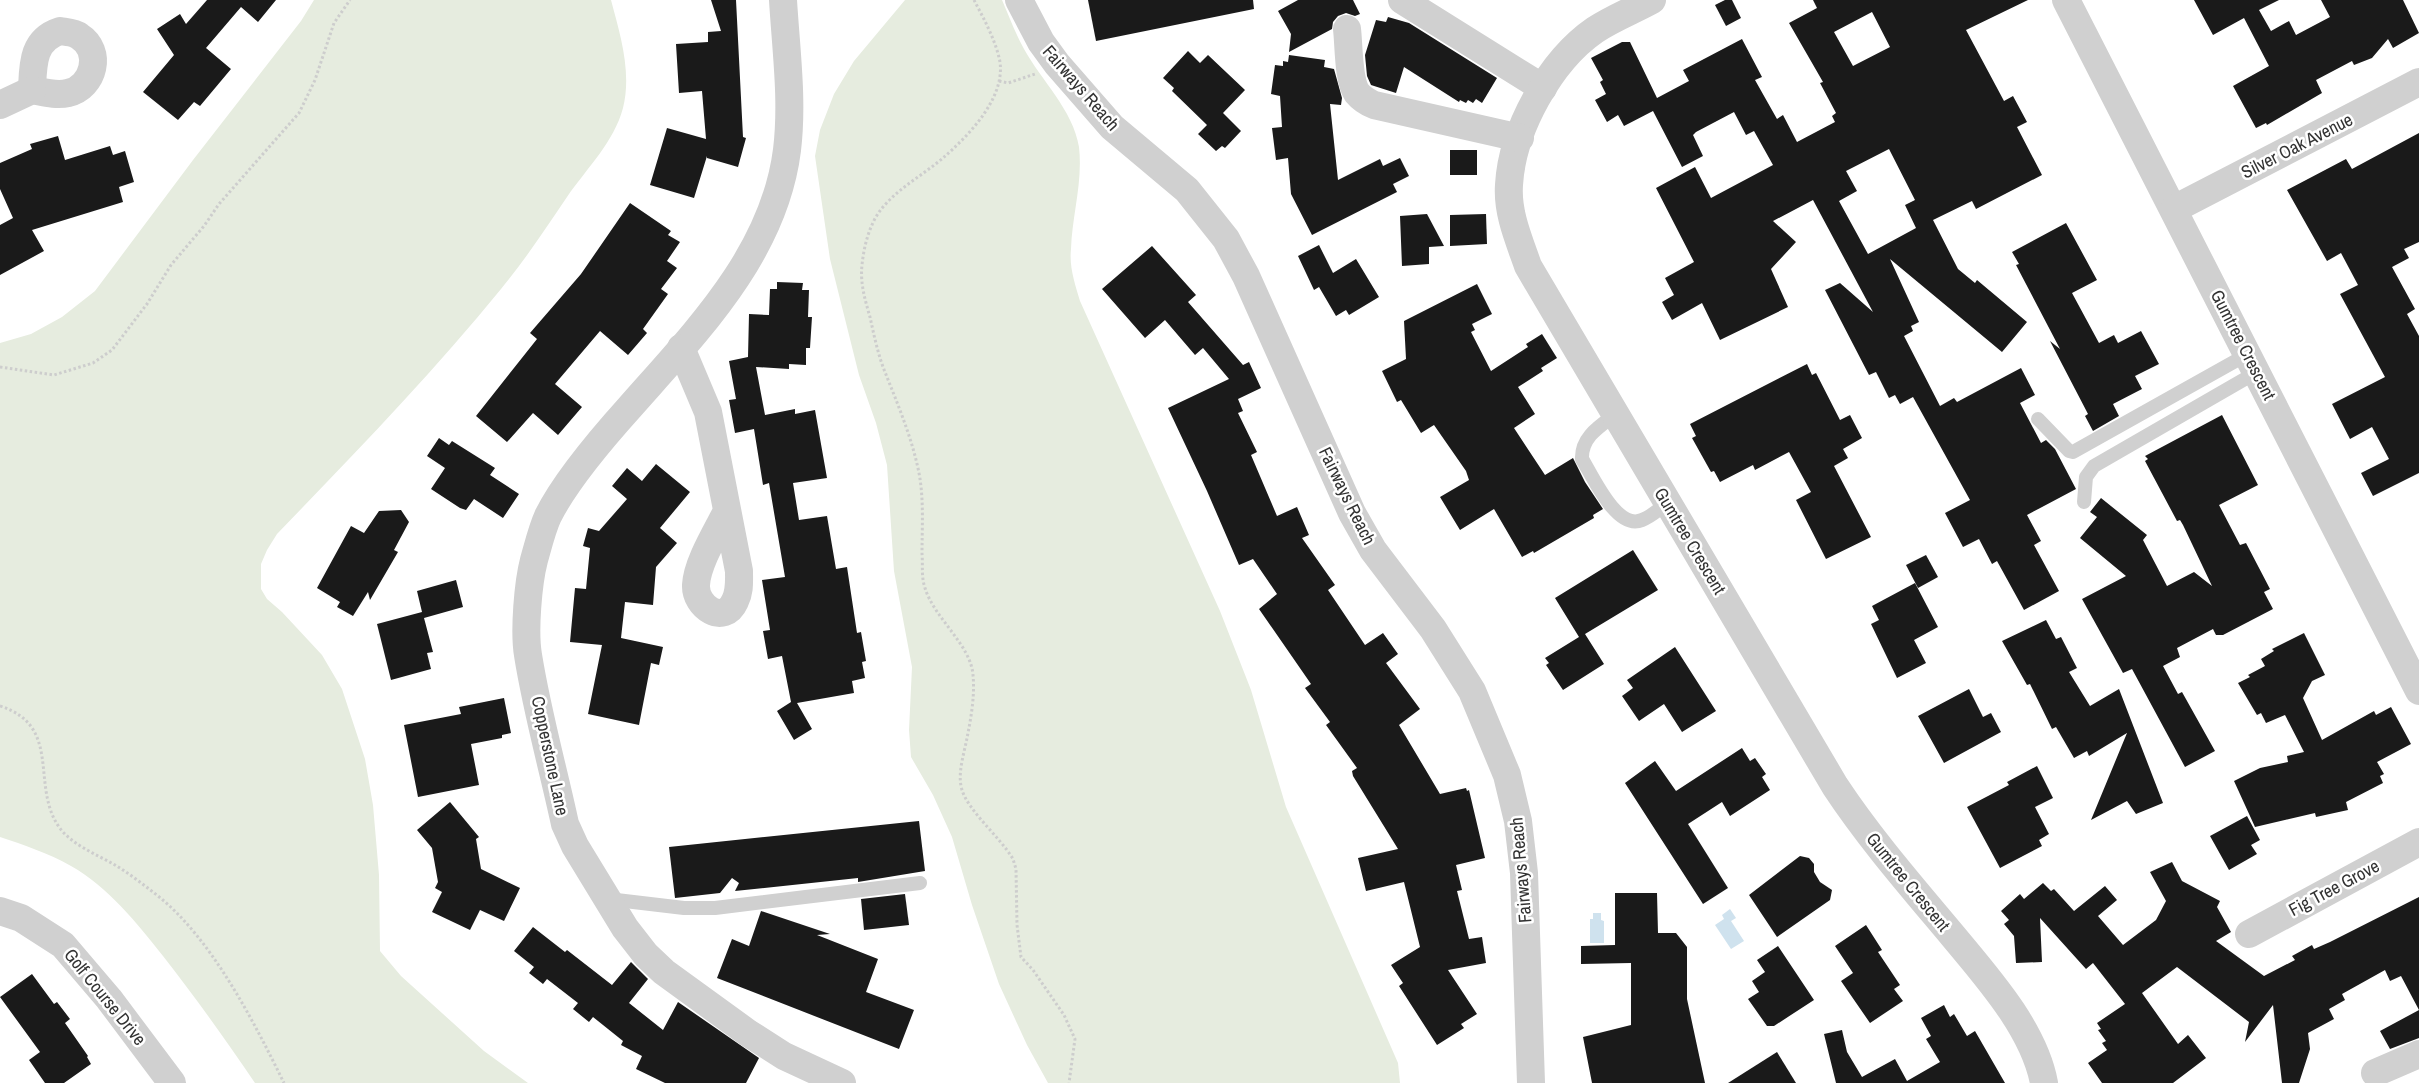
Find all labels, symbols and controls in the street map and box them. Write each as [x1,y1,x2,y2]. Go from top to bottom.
street label: Fairways Reach [1037,40,1126,136]
street label: Silver Oak Avenue [2237,107,2357,184]
street label: Gumtree Crescent [2205,285,2282,404]
street label: Fairways Reach [1313,443,1382,549]
street label: Gumtree Crescent [1649,483,1732,599]
street label: Copperstone Lane [526,694,575,818]
street label: Fairways Reach [1503,816,1538,924]
street label: Gumtree Crescent [1861,827,1956,936]
street label: Fig Tree Grove [2284,853,2383,922]
street label: Golf Course Drive [59,943,152,1050]

